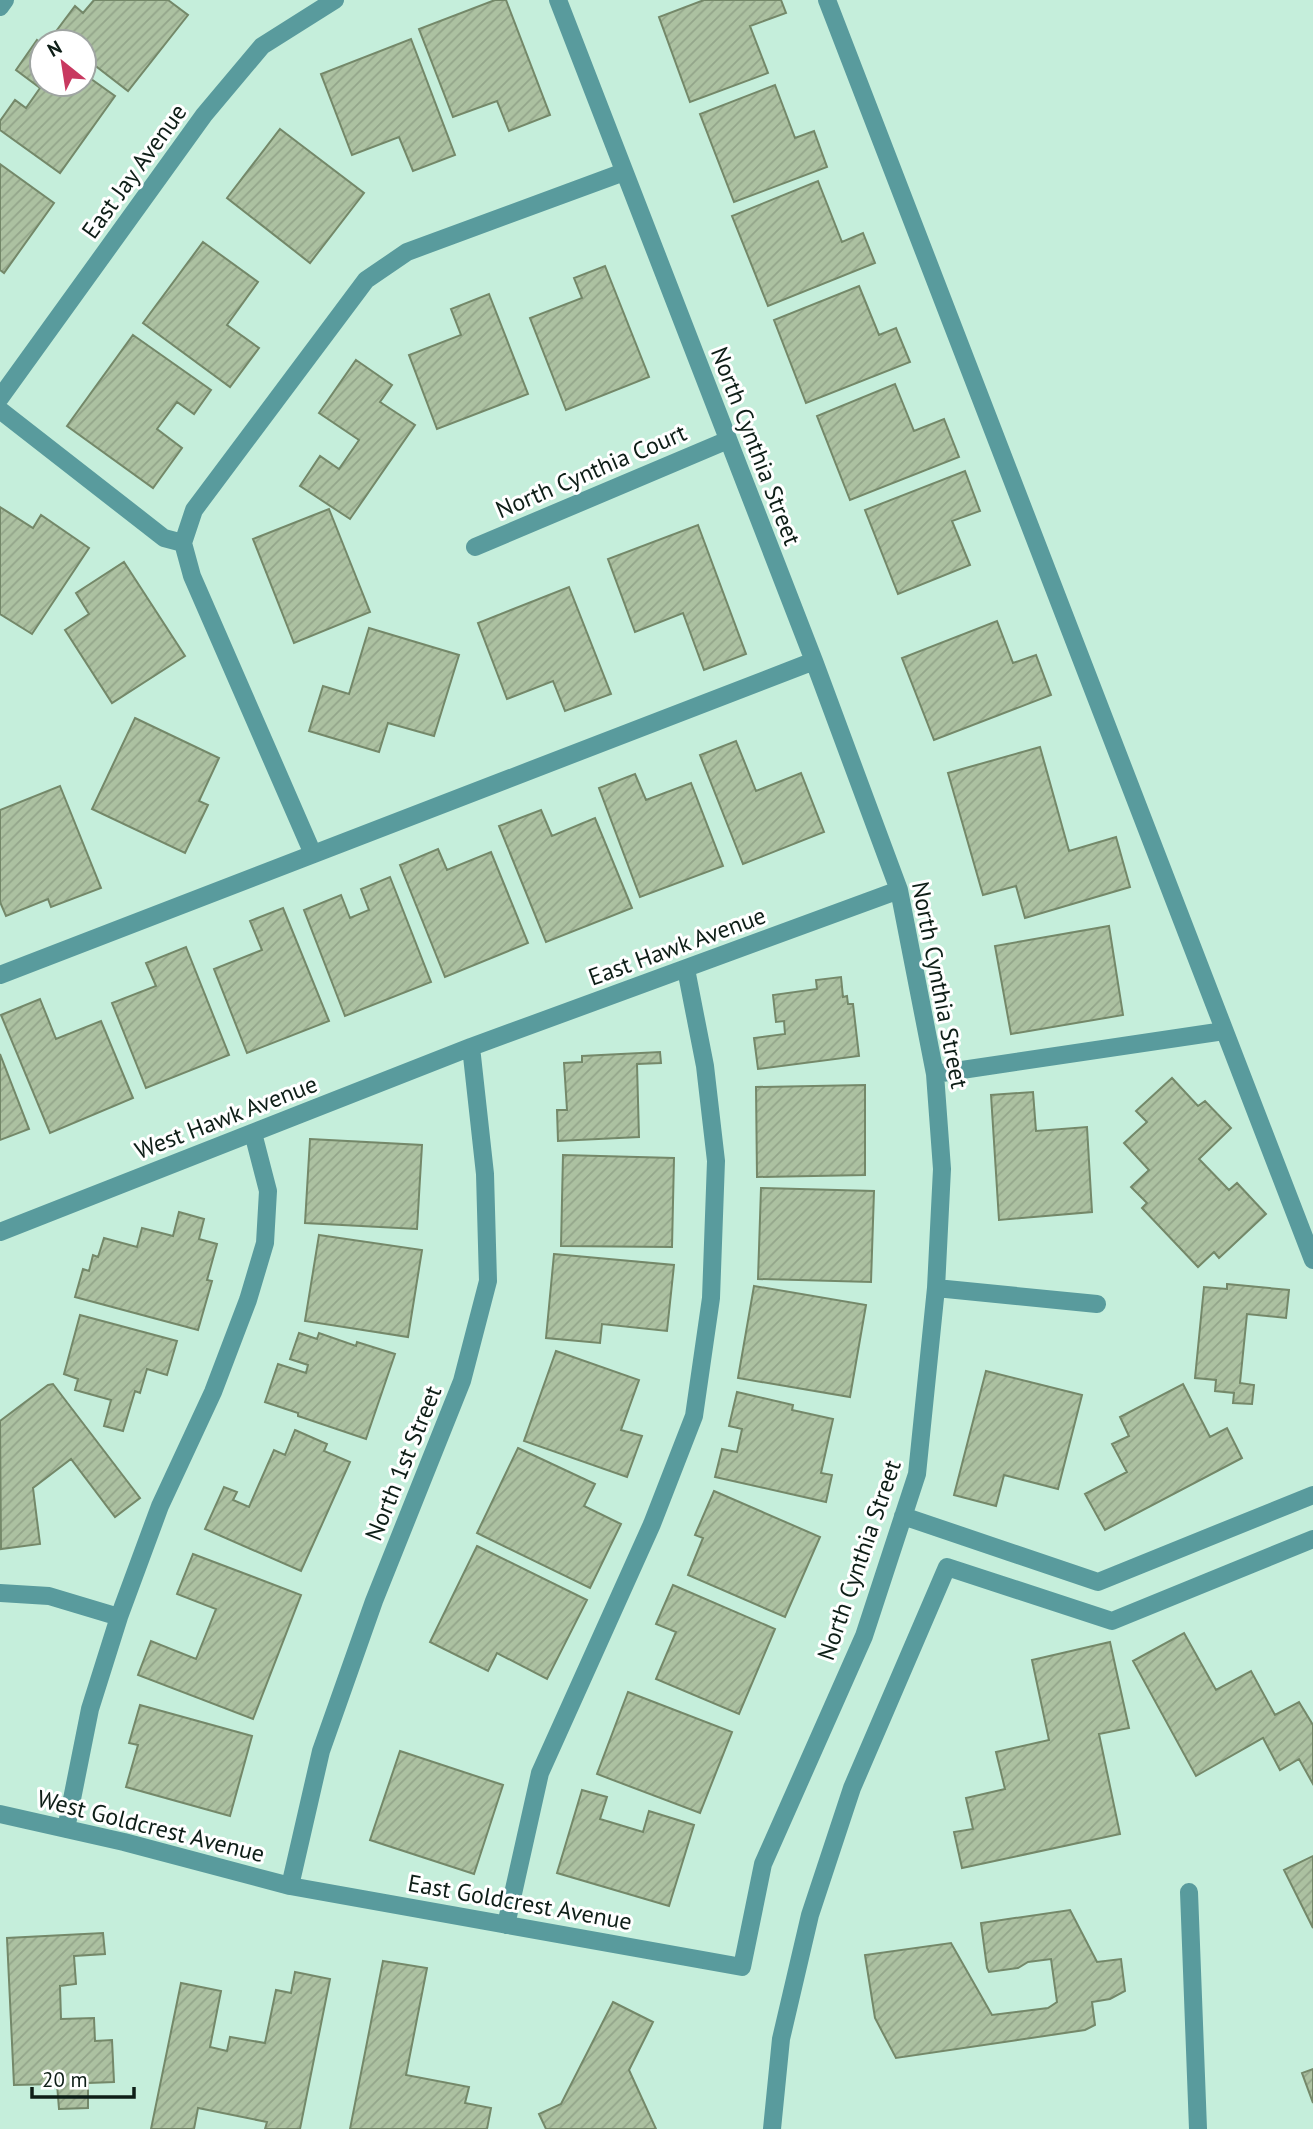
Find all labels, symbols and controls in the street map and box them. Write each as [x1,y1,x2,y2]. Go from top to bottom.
north arrow [28,28,98,98]
text: N [43,35,66,62]
street label: East Jay Avenue [75,97,193,245]
street label: North Cynthia Street [704,342,808,550]
street label: North Cynthia Court [491,417,691,525]
street label: North Cynthia Street [905,879,975,1091]
street label: East Hawk Avenue [584,900,770,992]
street label: West Hawk Avenue [130,1068,322,1166]
street label: North 1st Street [358,1381,448,1545]
street label: North Cynthia Street [810,1456,908,1664]
street label: West Goldcrest Avenue [34,1783,268,1869]
street label: East Goldcrest Avenue [406,1867,634,1937]
scale bar [32,2056,133,2100]
text: 20 m [42,2066,88,2093]

